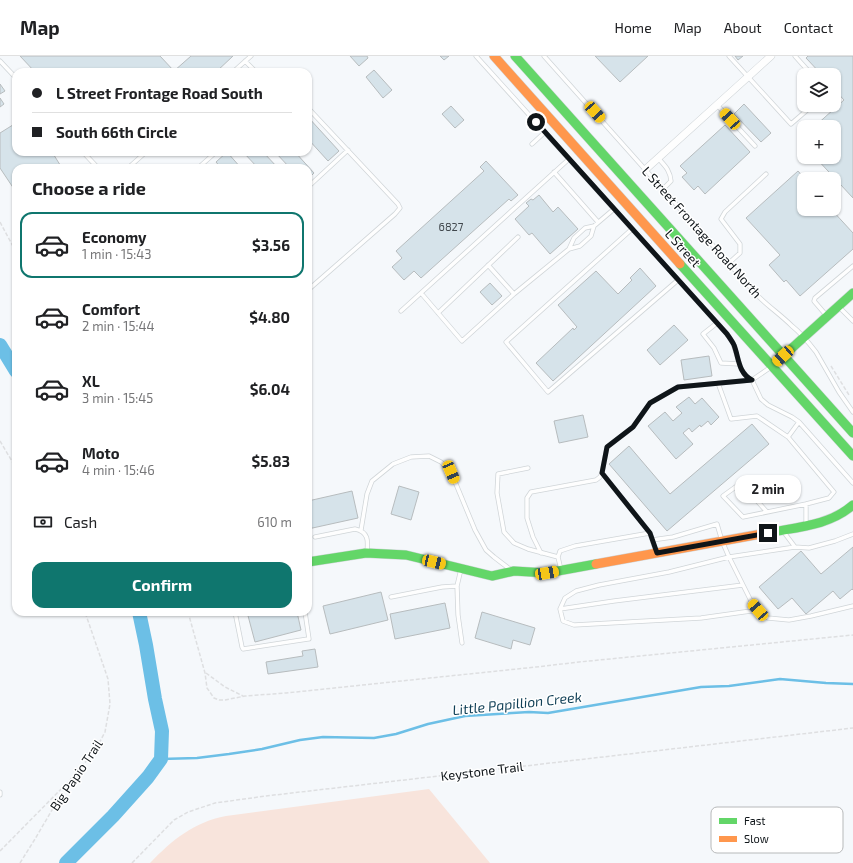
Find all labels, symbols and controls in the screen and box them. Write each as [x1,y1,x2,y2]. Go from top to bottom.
text: Map [20,16,60,39]
text: Home [615,19,652,36]
text: Map [674,19,702,36]
text: About [724,19,762,36]
text: Contact [784,19,833,36]
map controls [797,68,841,216]
button: layers [797,68,841,112]
text: L Street Frontage Road South [56,84,263,102]
car [583,99,607,125]
car [718,106,742,132]
route start [527,113,545,131]
button: + [797,120,841,164]
text: South 66th Circle [56,123,177,141]
street label: L Street Frontage Road North [639,163,765,301]
button: − [797,172,841,216]
text: Choose a ride [32,177,146,199]
house number: 6827 [439,220,464,233]
street label: L Street [662,226,704,270]
icon: car [34,227,70,263]
text: Economy [82,228,147,246]
text: $3.56 [252,236,290,254]
text: 1 min · 15:43 [82,246,152,262]
icon: car [34,299,70,335]
text: Comfort [82,300,140,318]
text: $4.80 [249,308,290,326]
text: 2 min · 15:44 [82,318,154,334]
car [770,344,796,368]
icon: car [34,371,70,407]
text: XL [82,372,100,390]
text: $6.04 [250,380,290,398]
text: 3 min · 15:45 [82,390,153,406]
icon: car [34,443,70,479]
text: Moto [82,444,120,462]
text: $5.83 [252,452,290,470]
car [441,459,461,485]
text: 4 min · 15:46 [82,462,155,478]
callout: 2 min [735,475,801,503]
text: 2 min [751,481,785,497]
icon: cash [32,511,54,533]
text: Cash [64,513,97,531]
text: 610 m [257,514,292,530]
route end [759,524,777,542]
car [421,553,447,571]
button: Confirm [32,562,292,608]
car [534,565,560,581]
car [746,597,770,623]
water label: Little Papillion Creek [451,688,583,718]
street label: Big Papio Trail [46,736,106,814]
street label: Keystone Trail [440,758,524,784]
legend [711,807,843,853]
text: Fast [744,814,766,827]
text: Slow [744,832,769,845]

